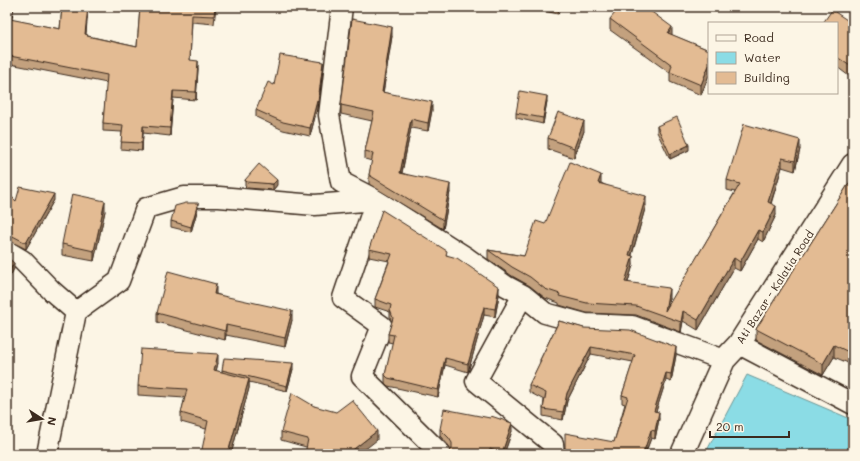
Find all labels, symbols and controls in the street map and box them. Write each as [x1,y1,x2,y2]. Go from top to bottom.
legend [708,22,838,94]
text: Road [744,29,774,45]
text: Water [744,49,781,65]
text: Building [744,69,790,85]
street label: Ati Bazar - Kalatia Road [732,227,817,346]
north arrow [22,399,62,439]
scale bar [710,413,789,439]
text: N [44,416,60,427]
text: 20 m [716,418,744,434]

